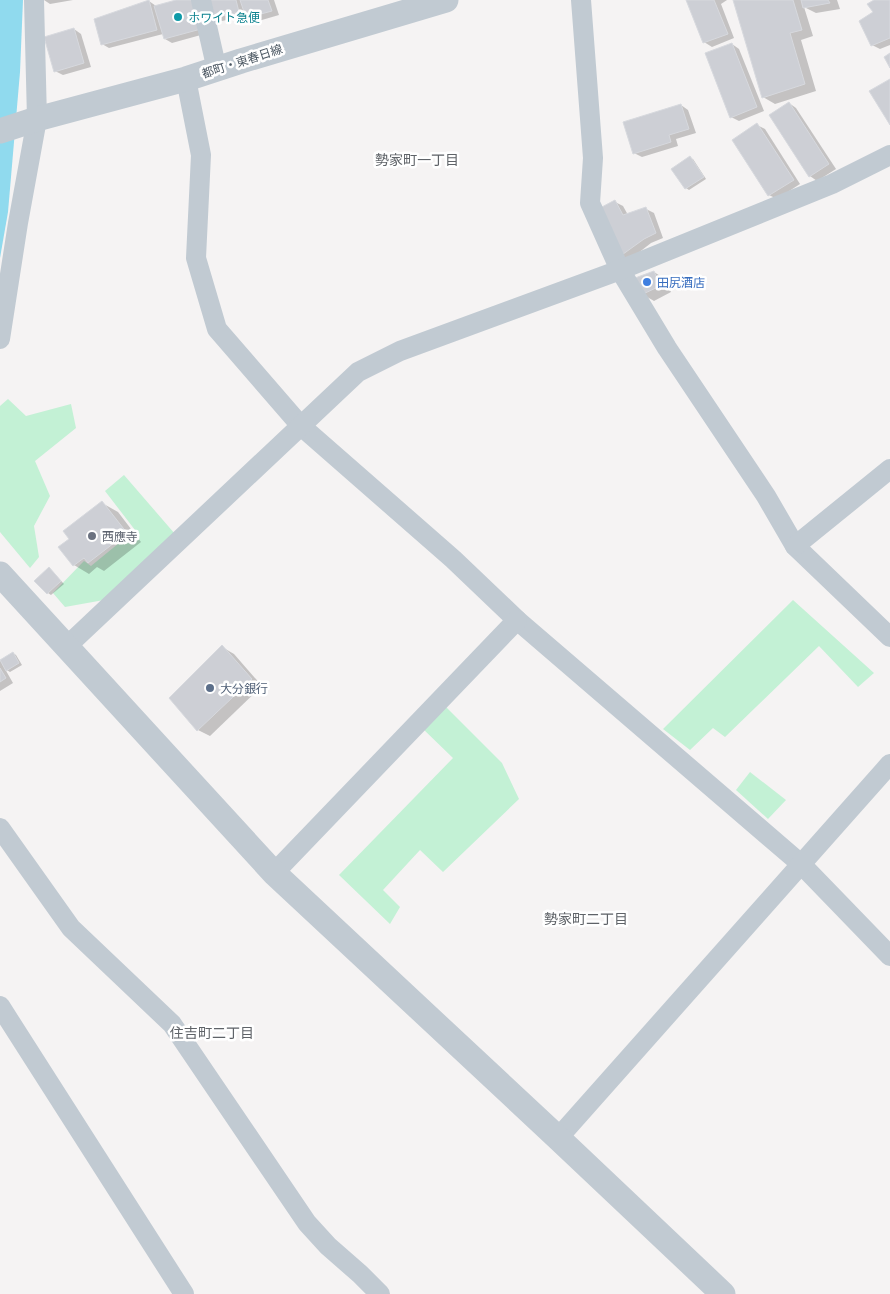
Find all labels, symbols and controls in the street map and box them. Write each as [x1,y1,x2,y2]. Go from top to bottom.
place label: ホワイト急便 [188,10,260,25]
marker: ホワイト急便 [172,11,184,23]
street label: 都町・東春日線 [200,41,284,81]
district label: 勢家町一丁目 [375,151,459,168]
place label: 田尻酒店 [657,275,705,290]
marker: 田尻酒店 [641,276,653,288]
place label: 西應寺 [102,529,138,544]
marker: 西應寺 [86,530,98,542]
place label: 大分銀行 [220,681,268,696]
marker: 大分銀行 [204,682,216,694]
district label: 勢家町二丁目 [544,910,628,927]
district label: 住吉町二丁目 [170,1024,254,1041]

